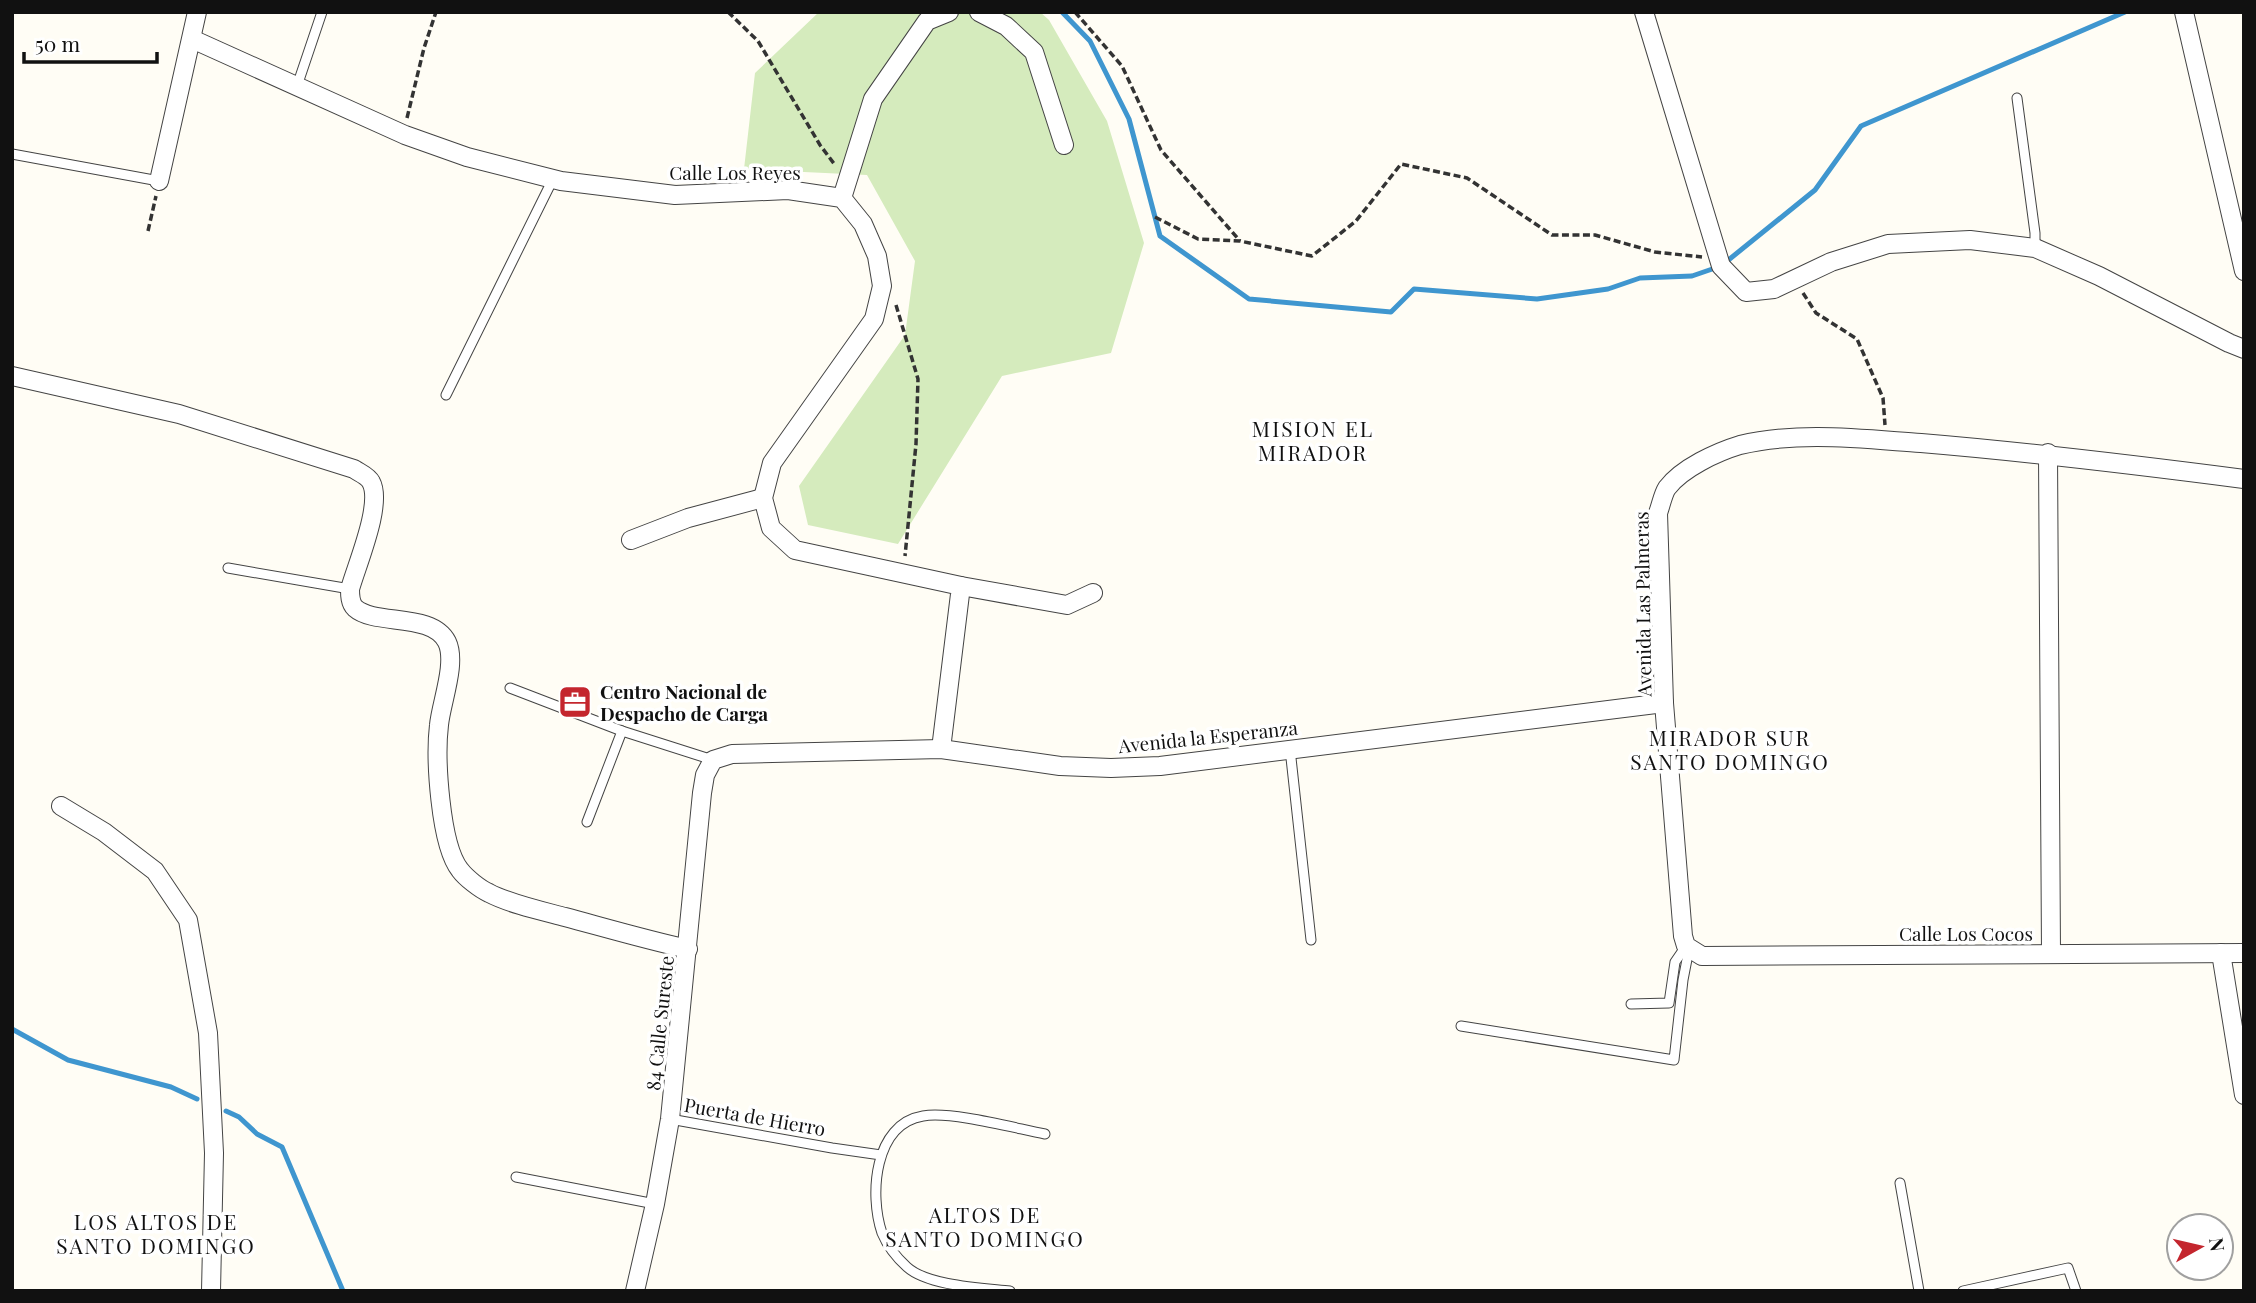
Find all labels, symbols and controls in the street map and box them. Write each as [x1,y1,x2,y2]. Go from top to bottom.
scale bar [24,21,158,65]
text: 50 m [35,29,81,57]
street label: Calle Los Reyes [669,159,801,185]
district label: MISION EL MIRADOR [1252,414,1374,466]
street label: Avenida Las Palmeras [1627,511,1657,698]
place label: Centro Nacional de Despacho de Carga [600,678,768,726]
office icon: Centro Nacional de Despacho de Carga [556,683,594,721]
street label: Avenida la Esperanza [1116,714,1299,758]
district label: MIRADOR SUR SANTO DOMINGO [1630,723,1830,775]
street label: Calle Los Cocos [1899,920,2033,946]
street label: 84 Calle Sureste [639,954,679,1092]
street label: Puerta de Hierro [682,1091,828,1141]
district label: ALTOS DE SANTO DOMINGO [885,1200,1085,1252]
district label: LOS ALTOS DE SANTO DOMINGO [56,1207,256,1259]
north arrow [2165,1212,2235,1282]
text: N [2204,1236,2232,1253]

